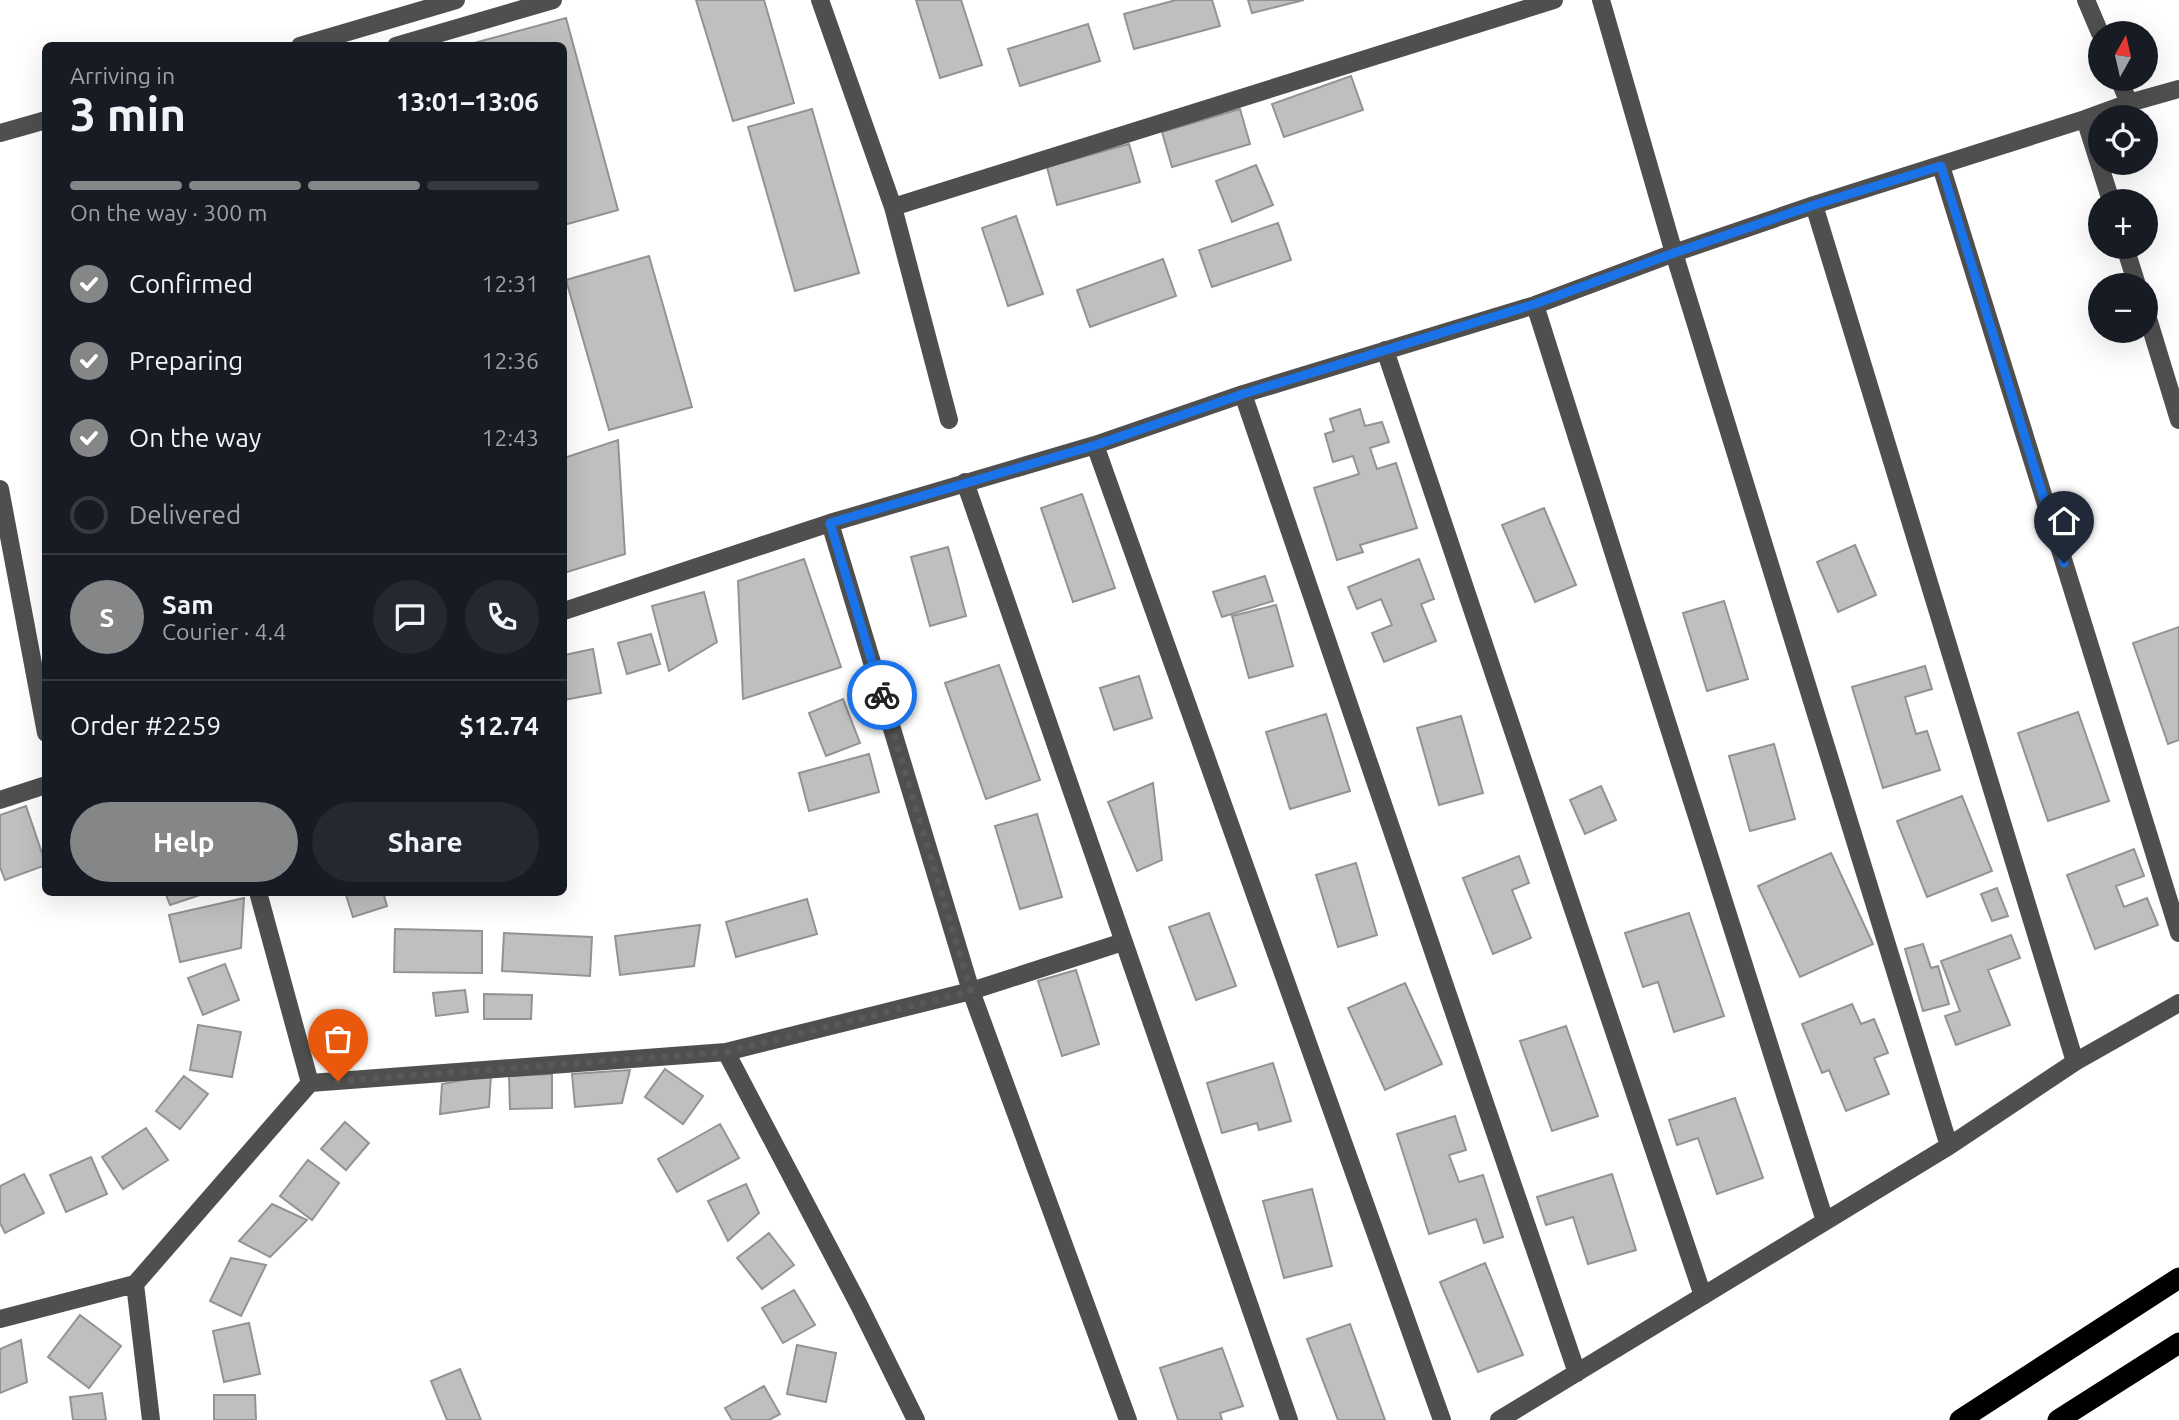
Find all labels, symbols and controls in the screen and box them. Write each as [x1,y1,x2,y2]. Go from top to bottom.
north arrow [2088,21,2158,91]
map controls [2088,21,2158,343]
text: Arriving in [70,63,175,88]
text: 13:01–13:06 [396,87,539,116]
text: 3 min [70,88,186,140]
button: locate [2088,105,2158,175]
button: + [2088,189,2158,259]
text: On the way · 300 m [70,200,267,225]
icon: check [70,265,108,303]
text: Confirmed [129,269,253,298]
text: 12:31 [481,271,539,296]
button: − [2088,273,2158,343]
icon: check [70,342,108,380]
text: Preparing [129,346,243,375]
text: 12:36 [481,348,539,373]
icon: check [70,419,108,457]
text: On the way [129,423,261,452]
text: 12:43 [481,425,539,450]
pin [2034,491,2094,563]
text: Delivered [129,500,241,529]
icon: home [2045,502,2083,540]
button: chat [373,580,447,654]
button: phone [465,580,539,654]
text: Sam [162,590,214,619]
text: S [100,603,114,632]
text: Courier · 4.4 [162,619,286,644]
courier [847,660,917,730]
icon: bike [863,676,901,714]
text: Order #2259 [70,711,221,740]
text: $12.74 [459,711,539,740]
button: Help [70,802,298,882]
button: Share [312,802,539,882]
pin [308,1009,368,1081]
icon: bag [319,1020,357,1058]

